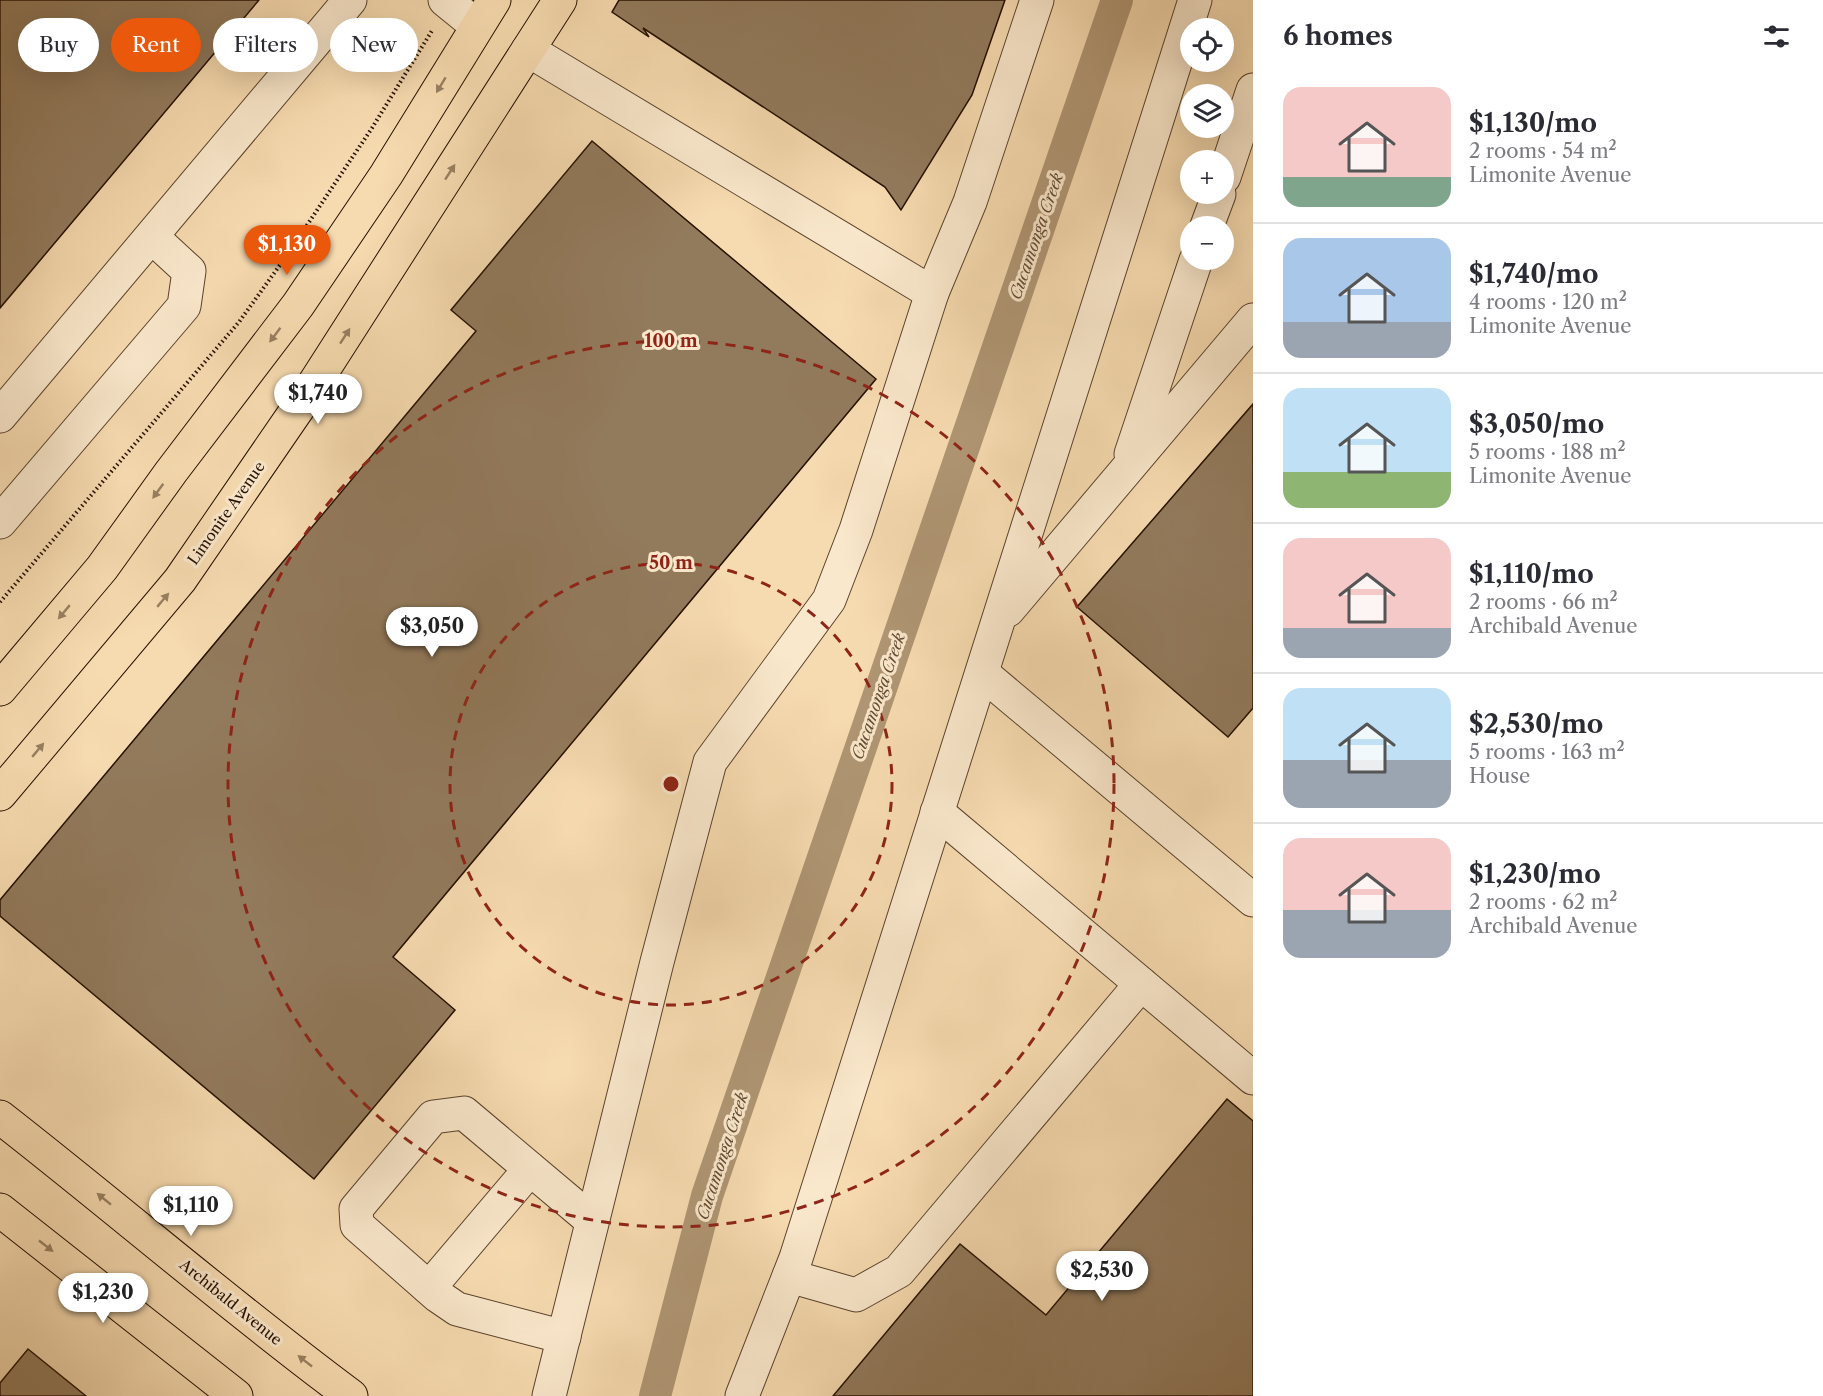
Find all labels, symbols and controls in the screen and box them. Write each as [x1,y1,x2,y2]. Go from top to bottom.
chip: Buy [18,18,99,72]
chip: Rent [111,18,201,72]
chip: Filters [213,18,318,72]
chip: New [330,18,418,72]
map controls [1180,18,1234,270]
button: locate [1180,18,1234,72]
text: 6 homes [1283,20,1393,52]
icon: filters [1760,20,1793,53]
one-way arrow [436,77,447,93]
button: layers [1180,84,1234,138]
text: $1,130/mo [1469,107,1597,139]
icon: home [1331,111,1403,183]
text: 2 rooms · 54 m² [1469,139,1617,163]
button: + [1180,150,1234,204]
text: Limonite Avenue [1469,163,1632,187]
one-way arrow [445,164,456,180]
water label: Cucamonga Creek [1005,169,1067,302]
button: − [1180,216,1234,270]
pin: $1,130 [238,225,336,276]
text: $1,130 [258,232,316,256]
text: $1,740/mo [1469,258,1598,290]
icon: home [1331,262,1403,334]
text: 4 rooms · 120 m² [1469,290,1627,314]
text: Limonite Avenue [1469,314,1632,338]
one-way arrow [270,328,282,343]
one-way arrow [340,328,351,344]
text: 100 m [644,330,698,352]
pin: $1,740 [269,374,367,425]
text: $1,740 [288,381,348,405]
text: $3,050/mo [1469,408,1604,440]
icon: home [1331,412,1403,484]
text: 5 rooms · 188 m² [1469,440,1626,464]
street label: Limonite Avenue [183,458,269,568]
text: Limonite Avenue [1469,464,1632,488]
one-way arrow [152,483,164,498]
text: 50 m [649,552,693,574]
text: $1,110/mo [1469,558,1594,590]
icon: home [1331,562,1403,634]
text: 2 rooms · 66 m² [1469,590,1618,614]
one-way arrow [156,593,169,608]
one-way arrow [58,604,71,619]
pin: $3,050 [383,607,481,658]
text: $3,050 [400,614,464,638]
text: Archibald Avenue [1469,614,1637,638]
water label: Cucamonga Creek [847,629,909,762]
text: $2,530/mo [1469,708,1603,740]
icon: home [1331,712,1403,784]
text: 5 rooms · 163 m² [1469,740,1625,764]
one-way arrow [31,742,43,757]
text: House [1469,764,1530,788]
centre of rings [661,774,681,794]
text: $1,230/mo [1469,858,1601,890]
icon: home [1331,862,1403,934]
text: 2 rooms · 62 m² [1469,890,1617,914]
text: Archibald Avenue [1469,914,1637,938]
water label: Cucamonga Creek [692,1089,752,1222]
pin: $1,110 [142,1186,240,1237]
one-way arrow [96,1192,112,1205]
text: $1,110 [163,1193,219,1217]
one-way arrow [38,1240,54,1253]
pin: $2,530 [1053,1251,1151,1302]
street label: Archibald Avenue [175,1254,286,1349]
text: $2,530 [1070,1258,1134,1282]
pin: $1,230 [54,1273,152,1324]
text: $1,230 [72,1280,134,1304]
one-way arrow [297,1354,313,1367]

